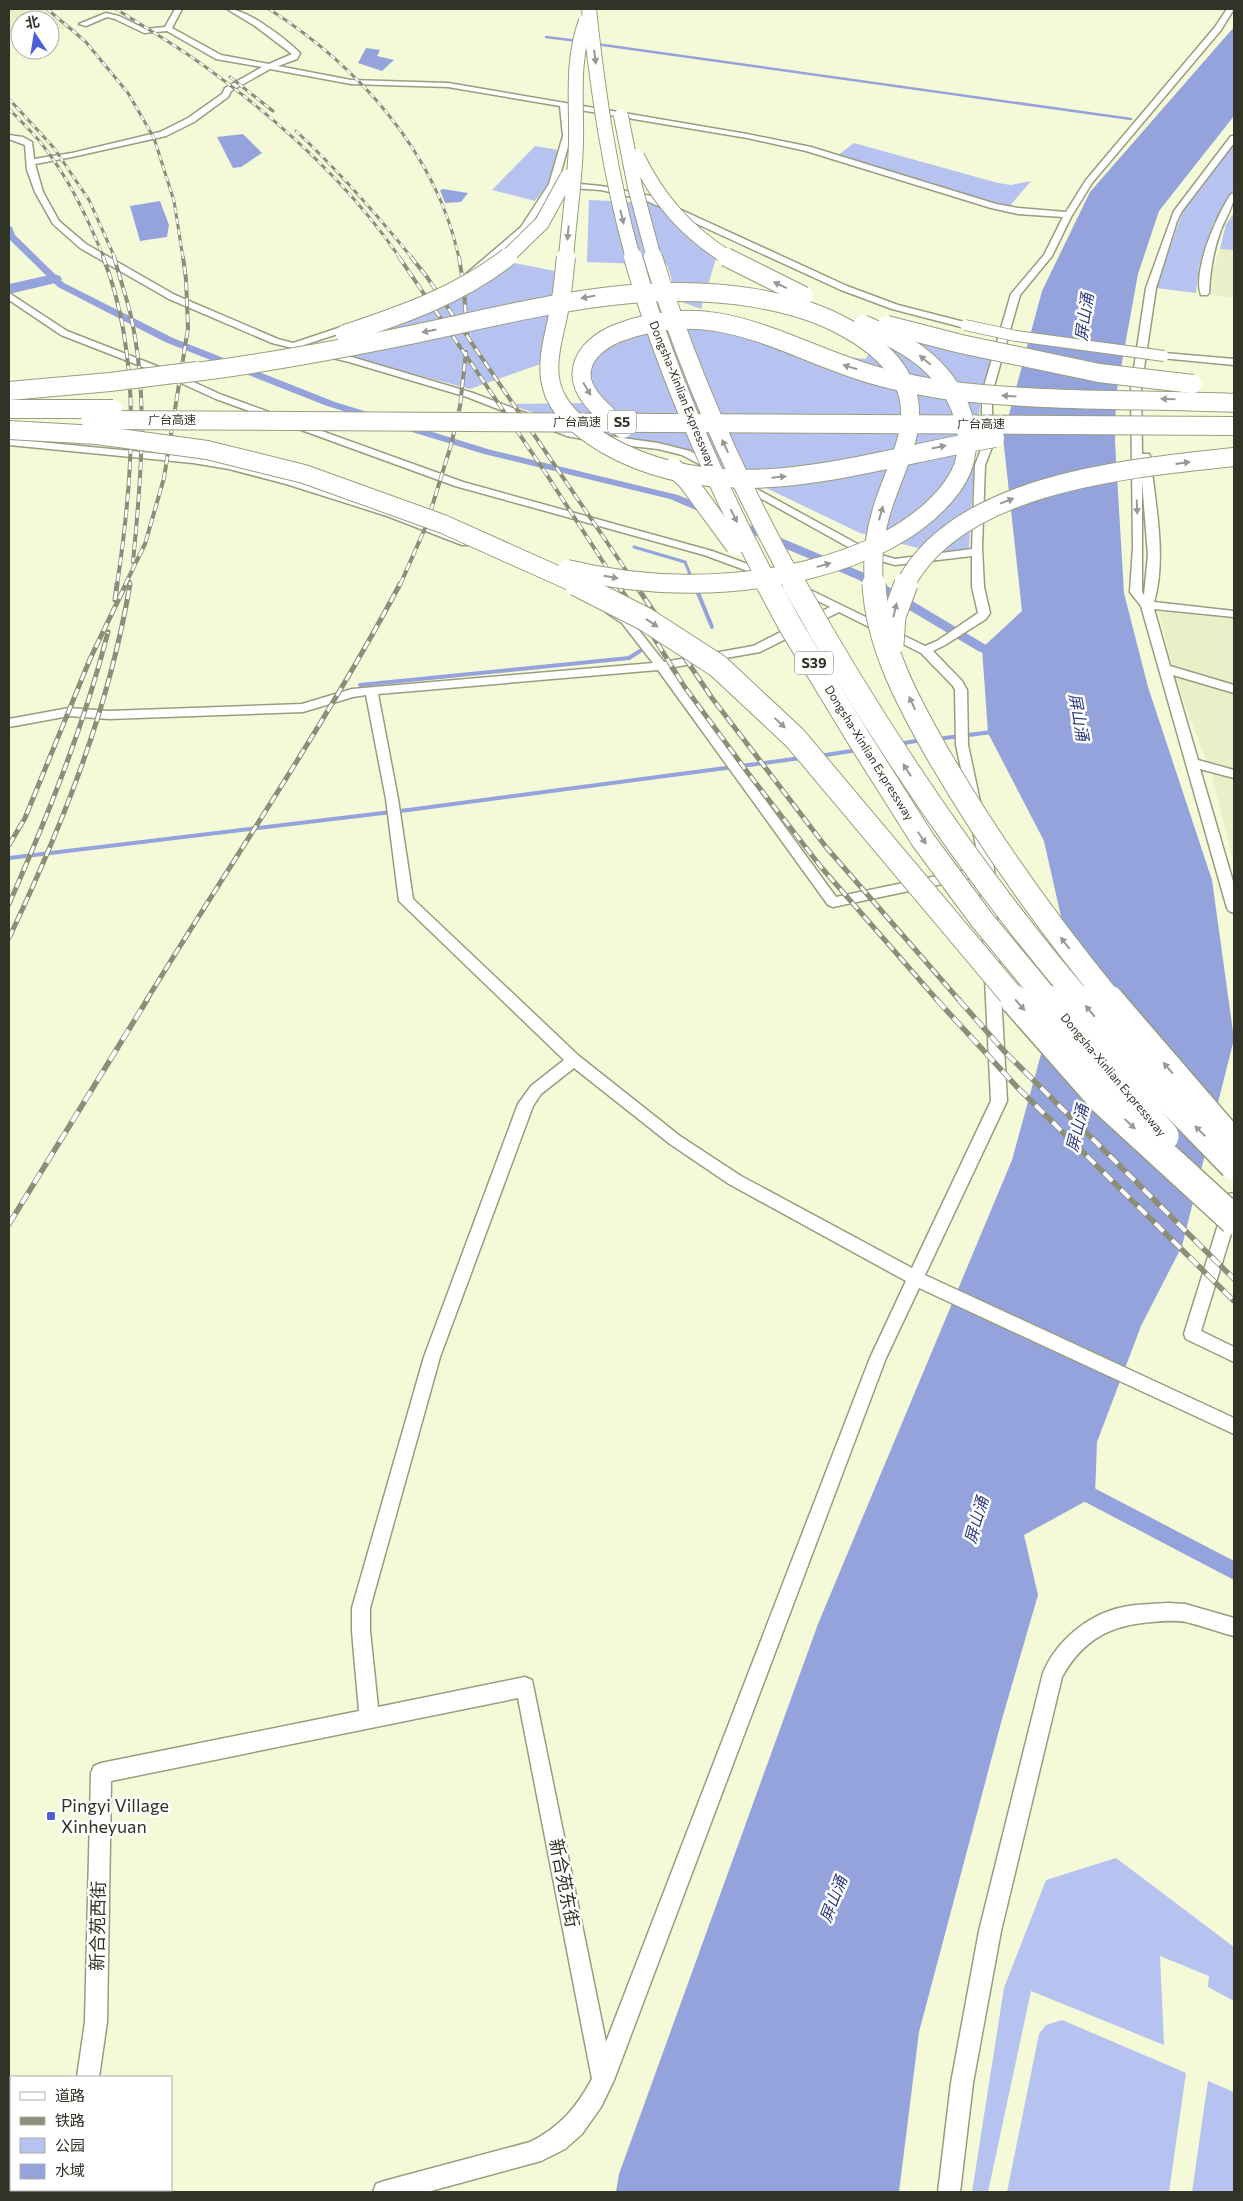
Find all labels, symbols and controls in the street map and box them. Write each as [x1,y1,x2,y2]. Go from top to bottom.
north arrow [10,10,60,60]
text: 北 [24,12,41,32]
one-way arrow [591,49,599,65]
one-way arrow [618,210,626,225]
one-way arrow [563,226,571,242]
one-way arrow [773,281,787,289]
water label: 屏山涌 [1071,290,1097,342]
one-way arrow [581,293,596,301]
street label: Dongsha-Xinlian Expressway [647,319,719,469]
one-way arrow [421,328,437,336]
one-way arrow [919,354,931,366]
one-way arrow [842,362,857,370]
one-way arrow [582,383,591,396]
one-way arrow [1001,391,1017,399]
one-way arrow [1160,395,1176,403]
road number: S5 [608,411,636,434]
street label: 广台高速 [148,412,196,426]
street label: 广台高速 [553,414,601,428]
street label: 广台高速 [957,416,1005,430]
one-way arrow [720,439,728,453]
one-way arrow [931,443,947,451]
one-way arrow [1175,458,1191,466]
one-way arrow [772,473,788,481]
one-way arrow [1000,497,1015,505]
one-way arrow [1133,499,1141,515]
one-way arrow [877,506,885,521]
one-way arrow [730,509,738,523]
one-way arrow [816,561,832,569]
one-way arrow [603,574,619,582]
one-way arrow [891,603,899,618]
one-way arrow [646,619,659,628]
road number: S39 [795,651,833,674]
street label: Dongsha-Xinlian Expressway [822,682,917,822]
water label: 屏山涌 [1066,692,1093,744]
one-way arrow [908,696,916,710]
one-way arrow [773,717,785,729]
one-way arrow [902,764,912,777]
one-way arrow [917,831,927,844]
one-way arrow [1060,937,1071,950]
one-way arrow [1014,999,1025,1012]
one-way arrow [1085,1004,1096,1017]
street label: Dongsha-Xinlian Expressway [1058,1010,1169,1139]
one-way arrow [1162,1063,1174,1075]
water label: 屏山涌 [1061,1100,1092,1153]
one-way arrow [1123,1118,1135,1130]
one-way arrow [1194,1125,1206,1137]
water label: 屏山涌 [960,1492,992,1546]
place label: Pingyi Village Xinheyuan [61,1794,169,1837]
marker: Pingyi Village Xinheyuan [45,1810,57,1822]
street label: 新合苑东街 [546,1837,584,1929]
water label: 屏山涌 [815,1871,851,1925]
street label: 新合苑西街 [85,1881,109,1971]
legend [10,2076,172,2191]
text: 道路 [55,2086,85,2104]
text: 铁路 [55,2111,85,2129]
text: 公园 [55,2136,85,2154]
text: 水域 [55,2161,85,2179]

